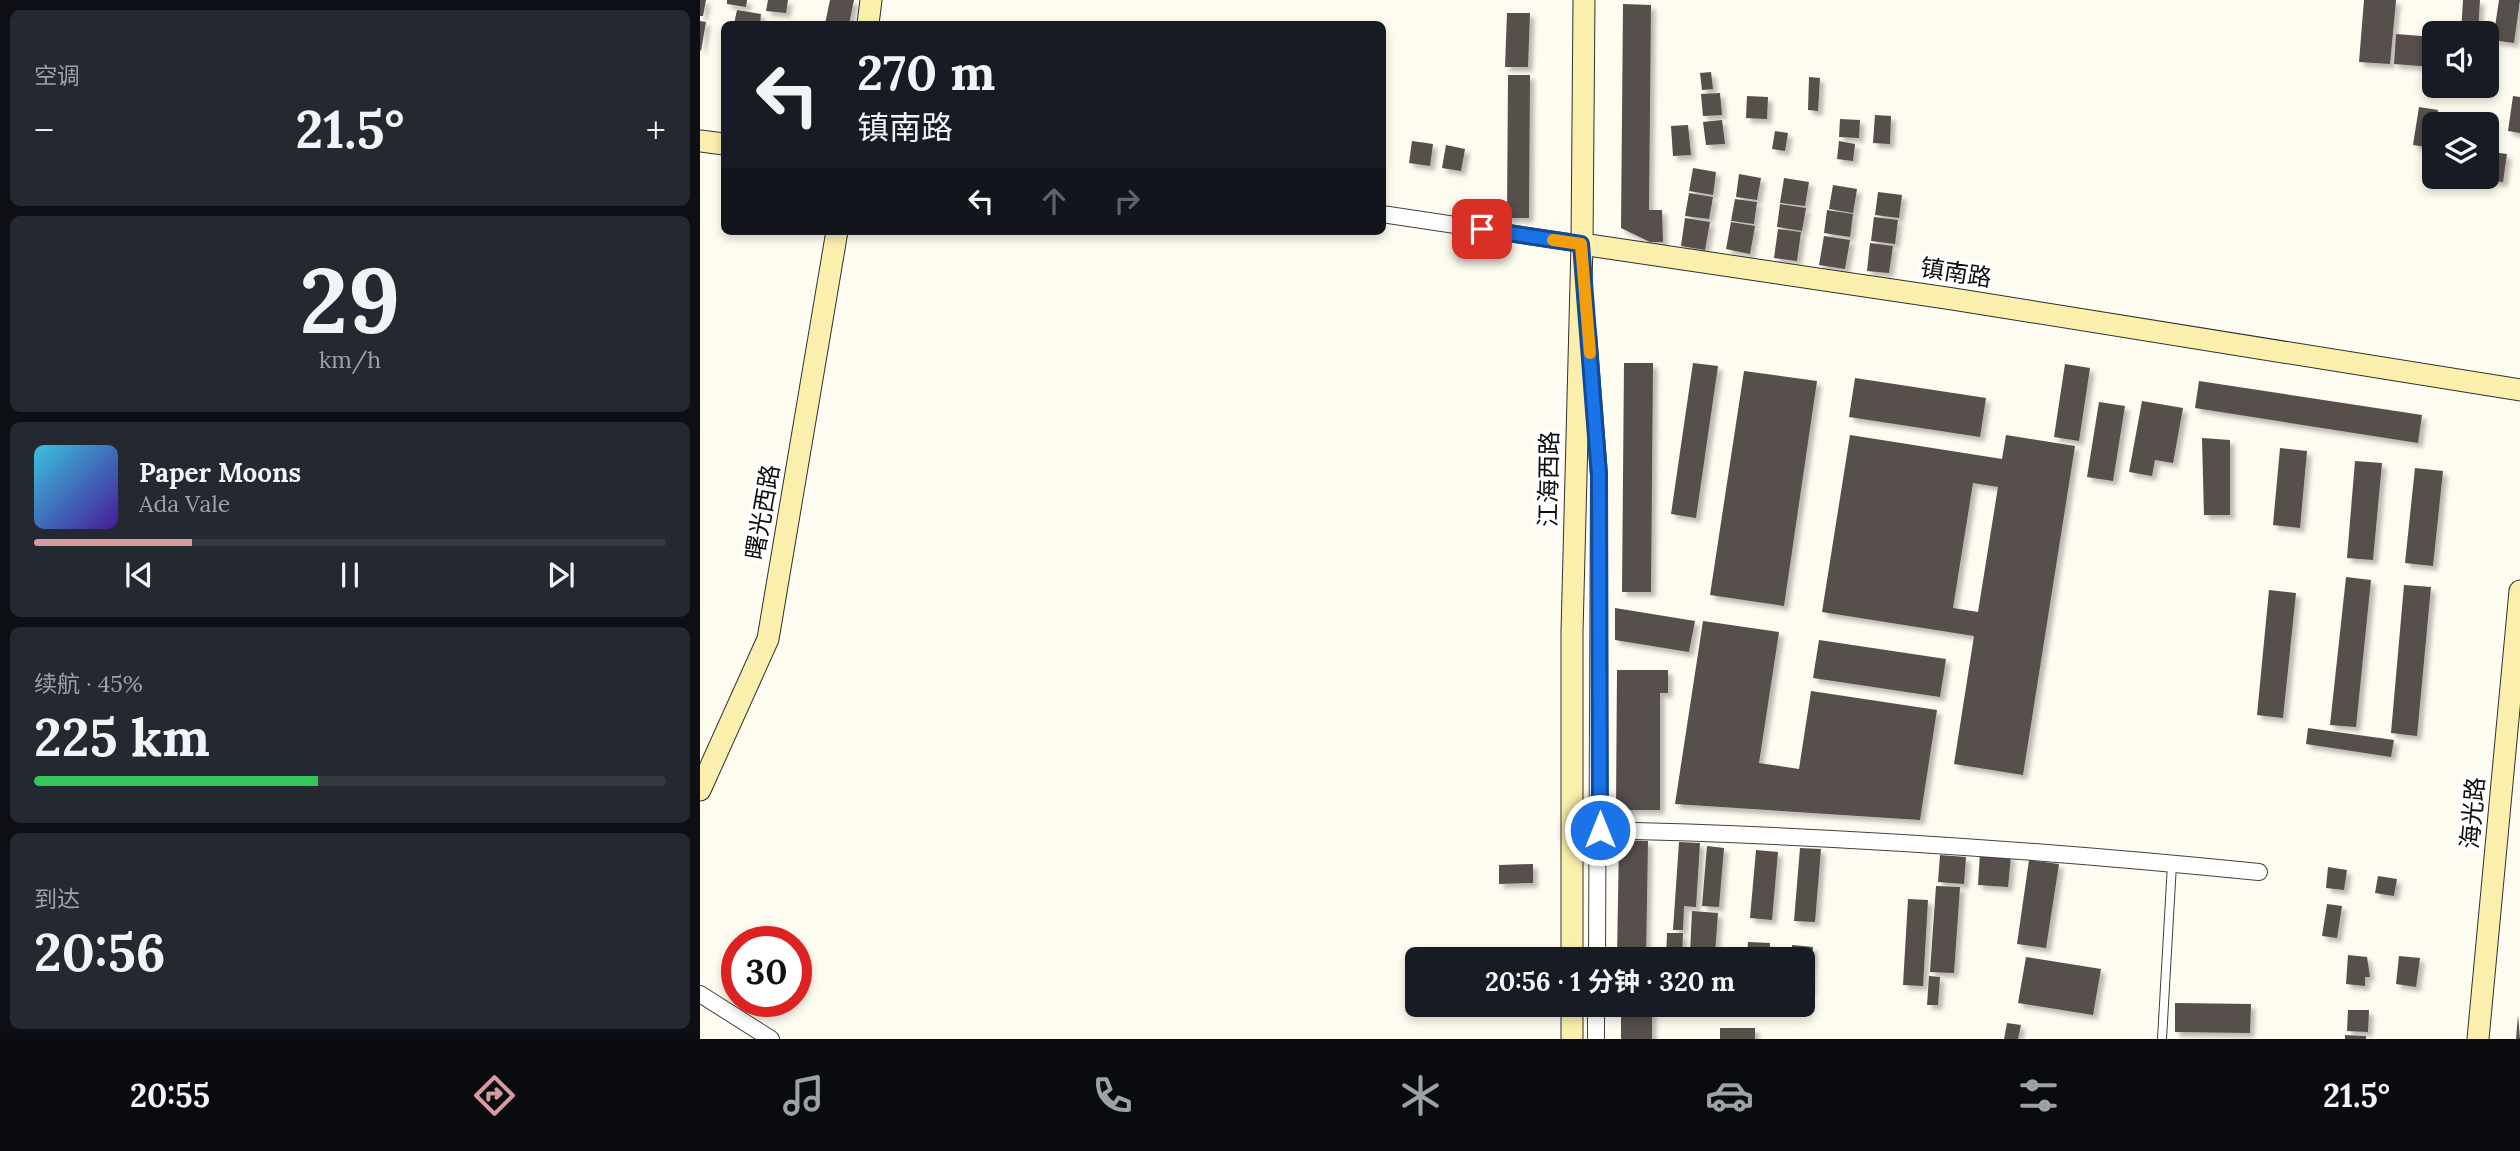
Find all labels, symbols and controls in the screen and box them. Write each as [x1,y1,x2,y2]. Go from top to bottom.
map controls [2422,21,2499,189]
button: sound [2422,21,2499,98]
text: 270 m [857,41,995,103]
icon: left [742,49,833,140]
text: 空调 [34,61,80,90]
text: 21.5° [296,96,404,162]
text: − [34,106,54,154]
text: + [646,106,666,154]
text: 镇南路 [857,107,953,148]
button: layers [2422,112,2499,189]
icon: left [962,182,1000,220]
icon: ahead [1035,182,1073,220]
icon: right [1108,182,1146,220]
pin [1452,199,1512,259]
icon: arrive [1463,210,1501,248]
text: 29 [300,241,400,358]
street label: 镇南路 [1918,252,1994,293]
text: km/h [319,345,381,374]
street label: 江海西路 [1532,431,1565,527]
text: Paper Moons [139,456,301,489]
street label: 曙光西路 [739,462,786,562]
text: Ada Vale [139,489,230,518]
icon: previous [120,556,158,594]
icon: pause [331,556,369,594]
icon: next [542,556,580,594]
text: 续航 · 45% [34,669,143,698]
text: 225 km [34,704,210,770]
street label: 海光路 [2454,776,2491,850]
position arrow [1563,793,1637,867]
text: 到达 [34,884,80,913]
text: 20:56 [34,919,166,985]
speed limit sign: 30 [721,926,812,1017]
text: 20:56 · 1 分钟 · 320 m [1485,965,1735,998]
icon: directions [470,1071,519,1120]
icon: music [779,1071,828,1120]
icon: phone [1088,1071,1137,1120]
icon: climate [1396,1071,1445,1120]
icon: car [1705,1071,1754,1120]
icon: filters [2014,1071,2063,1120]
text: 20:55 [130,1075,210,1116]
text: 21.5° [2323,1075,2390,1116]

